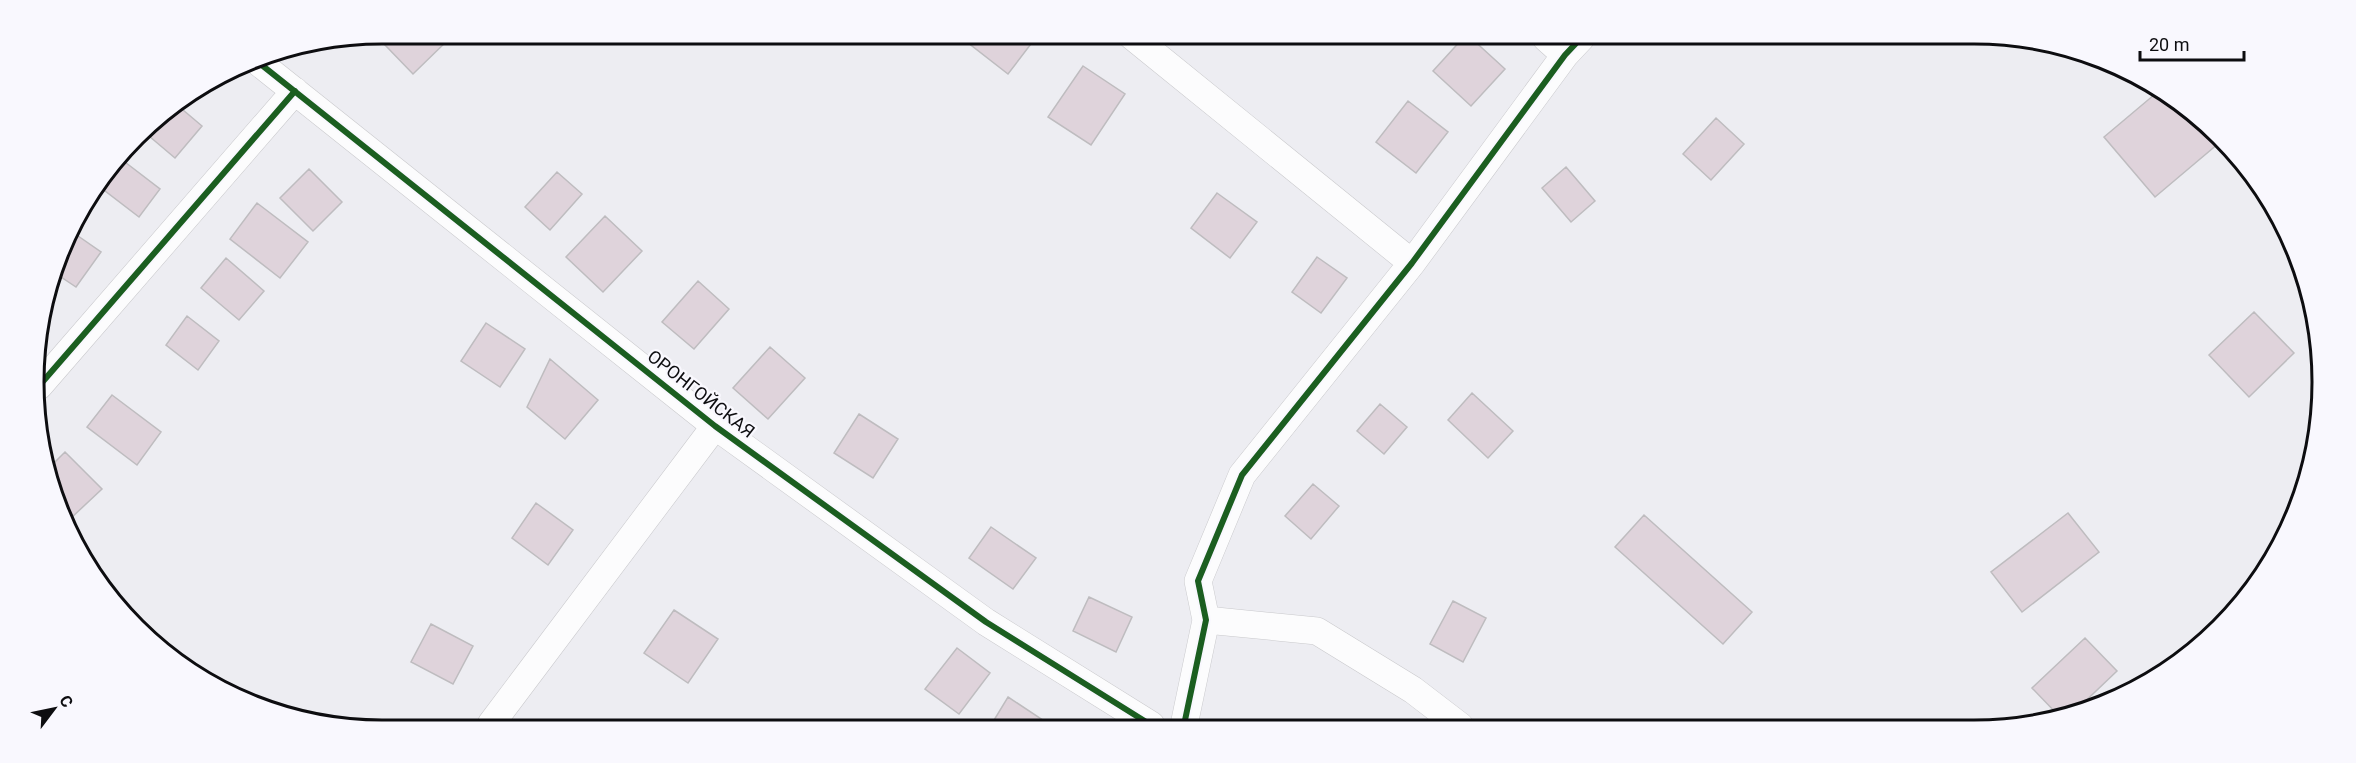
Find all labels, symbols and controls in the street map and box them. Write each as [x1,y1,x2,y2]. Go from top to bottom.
scale bar [2140,24,2244,62]
text: 20 m [2149,34,2189,55]
street label: ОРОНГОЙСКАЯ [644,345,759,442]
north arrow [24,679,84,739]
text: С [55,692,77,711]

